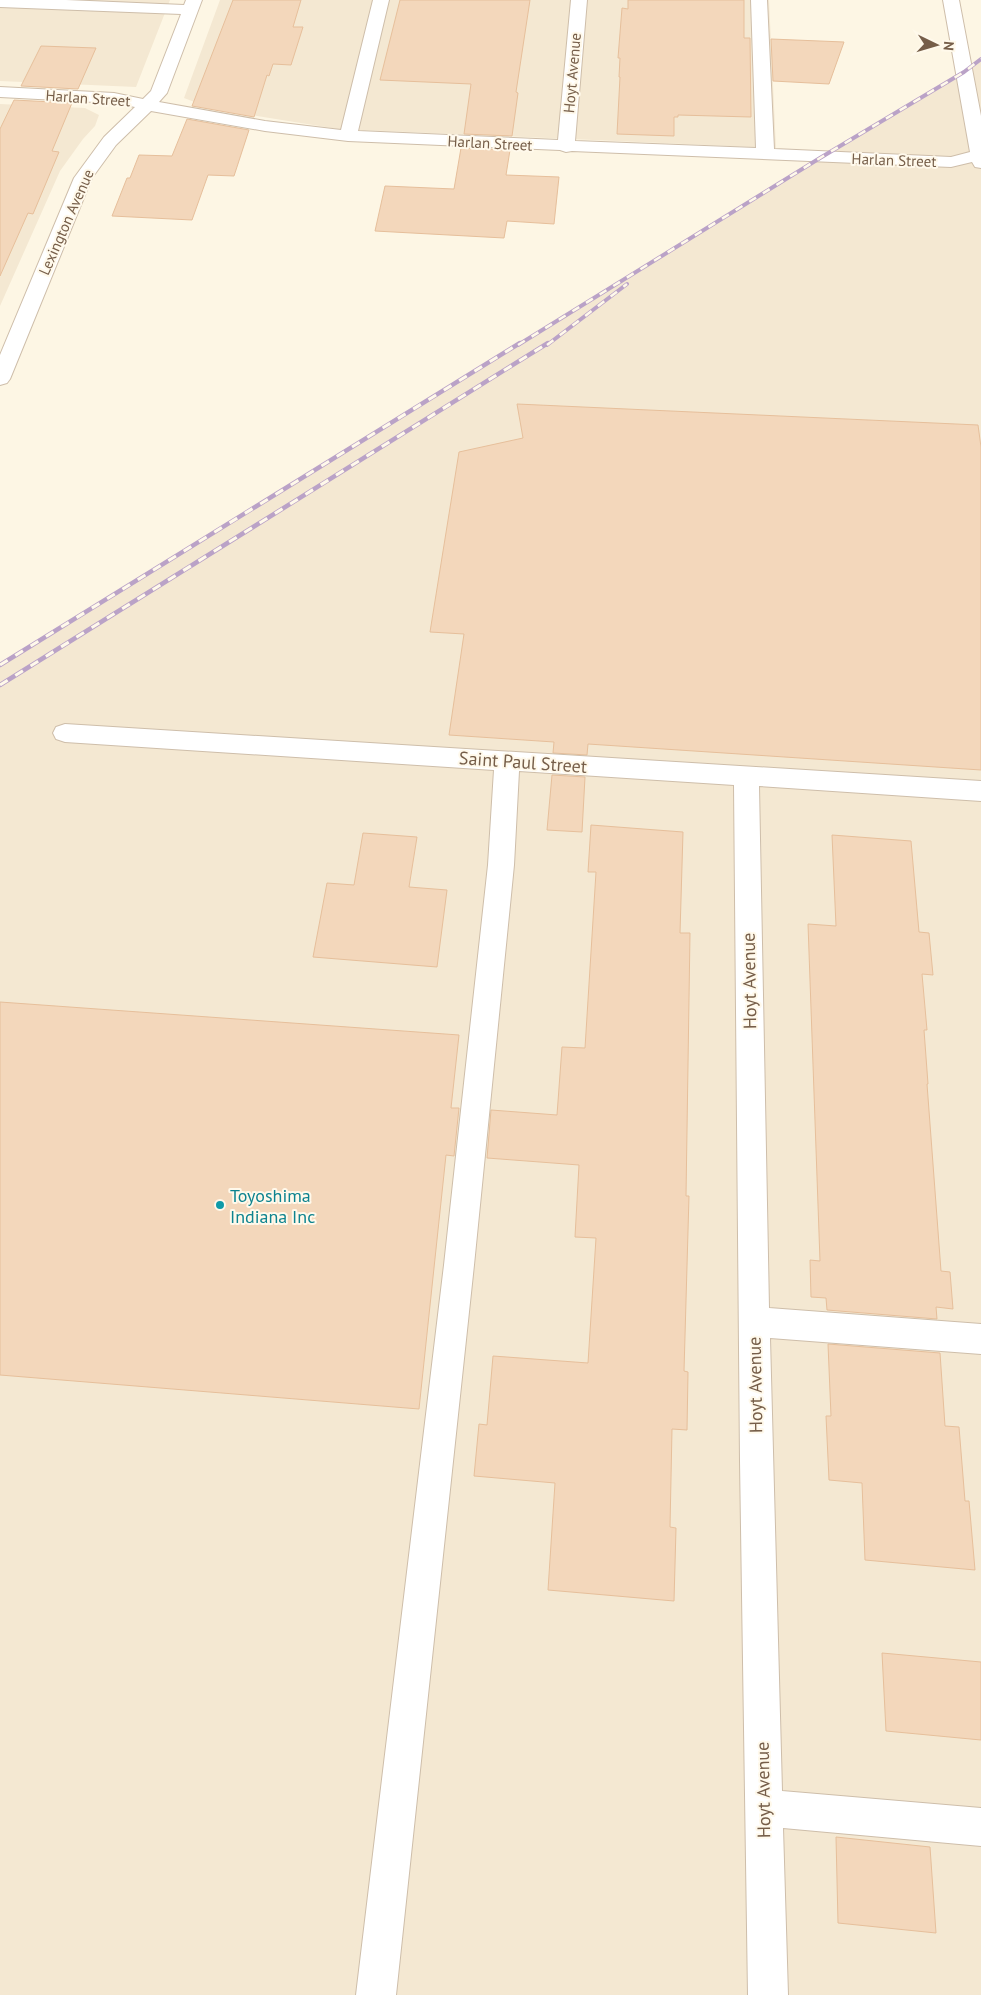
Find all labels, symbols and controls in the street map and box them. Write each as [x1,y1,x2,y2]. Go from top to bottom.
north arrow [911,20,961,70]
street label: Hoyt Avenue [559,32,585,114]
text: N [940,41,958,52]
street label: Harlan Street [45,86,131,110]
street label: Harlan Street [447,131,533,155]
street label: Harlan Street [851,149,937,171]
street label: Lexington Avenue [34,166,98,278]
street label: Saint Paul Street [458,746,588,778]
street label: Hoyt Avenue [737,933,761,1029]
place label: Toyoshima Indiana Inc [230,1184,315,1228]
marker: Toyoshima Indiana Inc [214,1199,226,1211]
street label: Hoyt Avenue [743,1337,767,1433]
street label: Hoyt Avenue [751,1742,775,1838]

